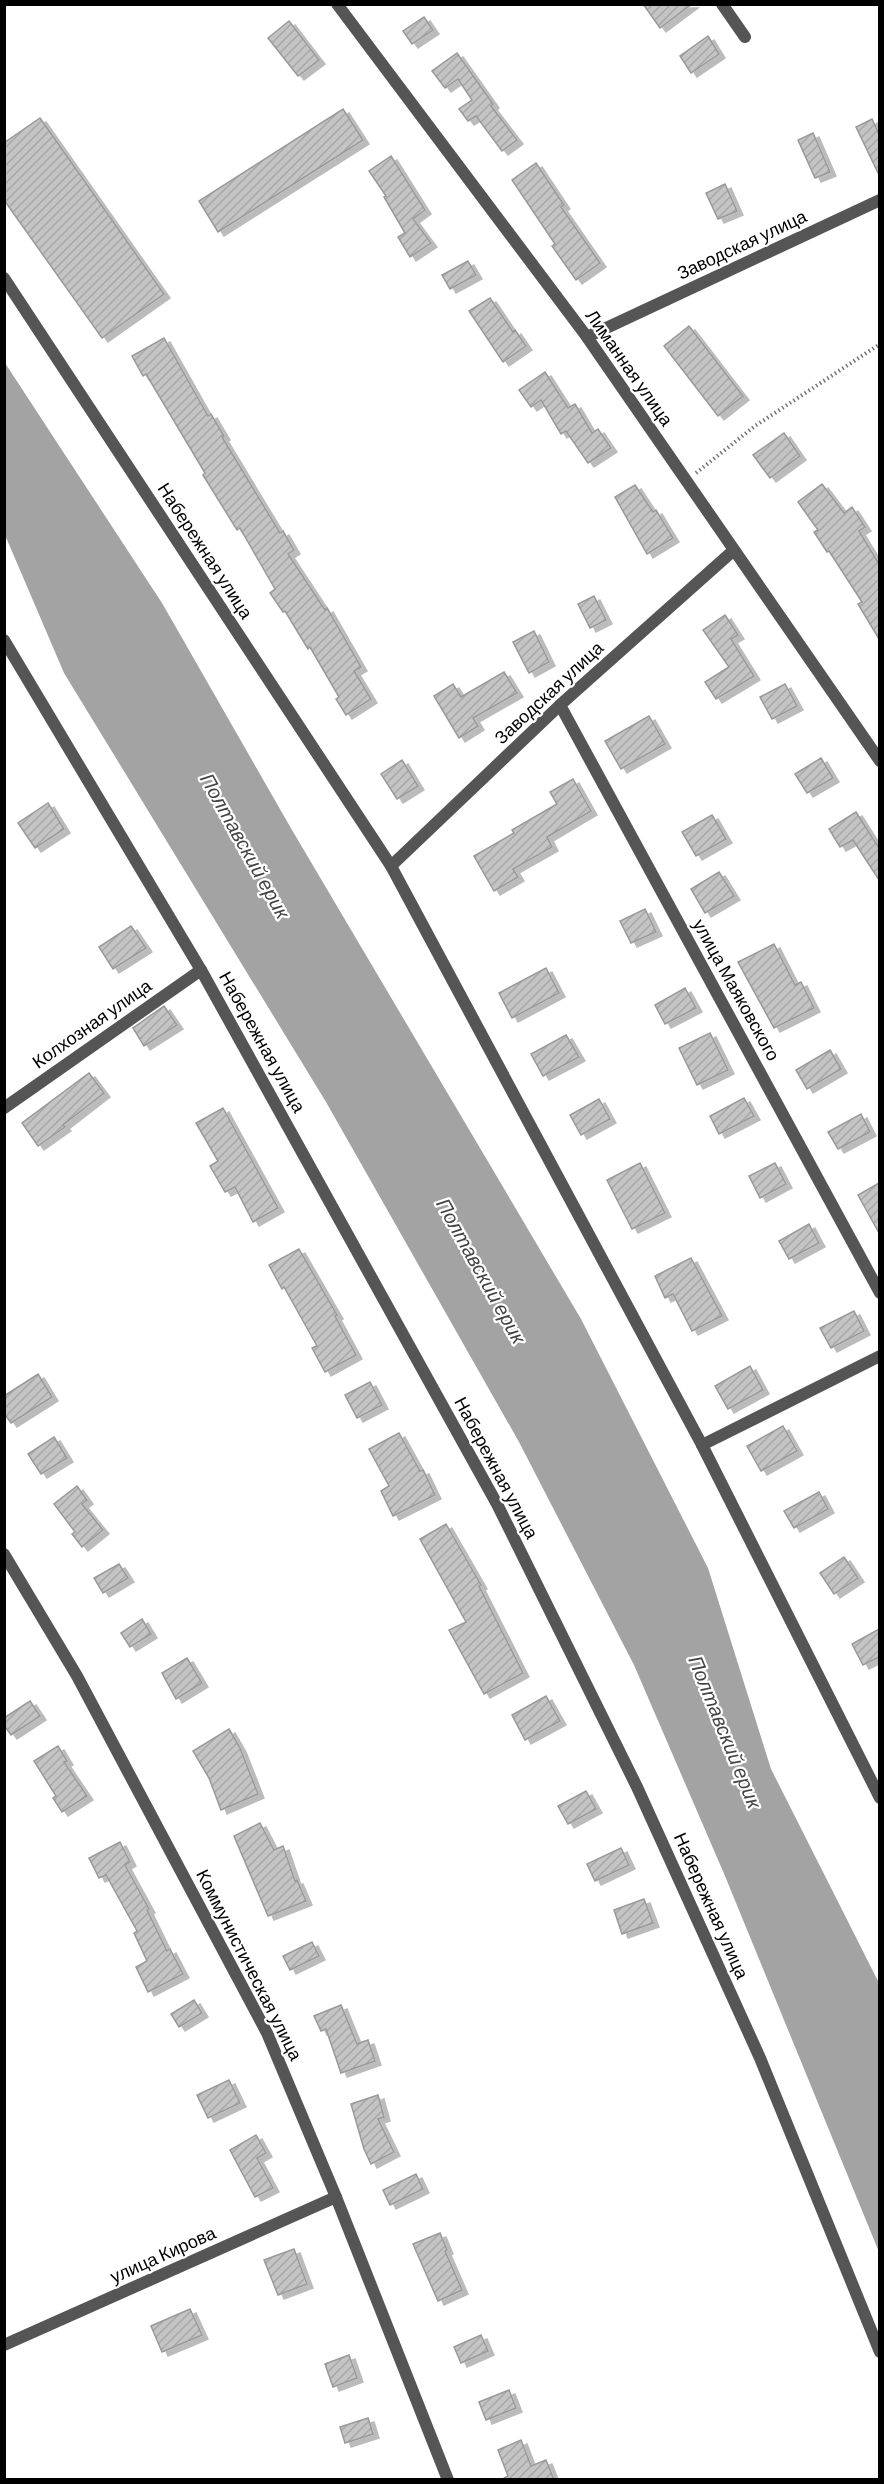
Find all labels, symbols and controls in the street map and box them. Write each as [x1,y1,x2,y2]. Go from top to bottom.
street label: Заводская улица [673,204,811,284]
street label: Лиманная улица [582,305,679,431]
street label: Набережная улица [154,478,259,623]
street label: Заводская улица [489,636,608,748]
water label: Полтавский ерик [196,769,296,924]
street label: улица Маяковского [689,915,785,1064]
street label: Набережная улица [215,967,311,1117]
street label: Колхозная улица [28,973,156,1072]
water label: Полтавский ерик [432,1194,532,1349]
street label: Набережная улица [450,1393,544,1543]
water label: Полтавский ерик [684,1652,768,1813]
street label: Набережная улица [670,1829,754,1983]
street label: Коммунистическая улица [192,1865,308,2065]
street label: улица Кирова [106,2221,220,2287]

